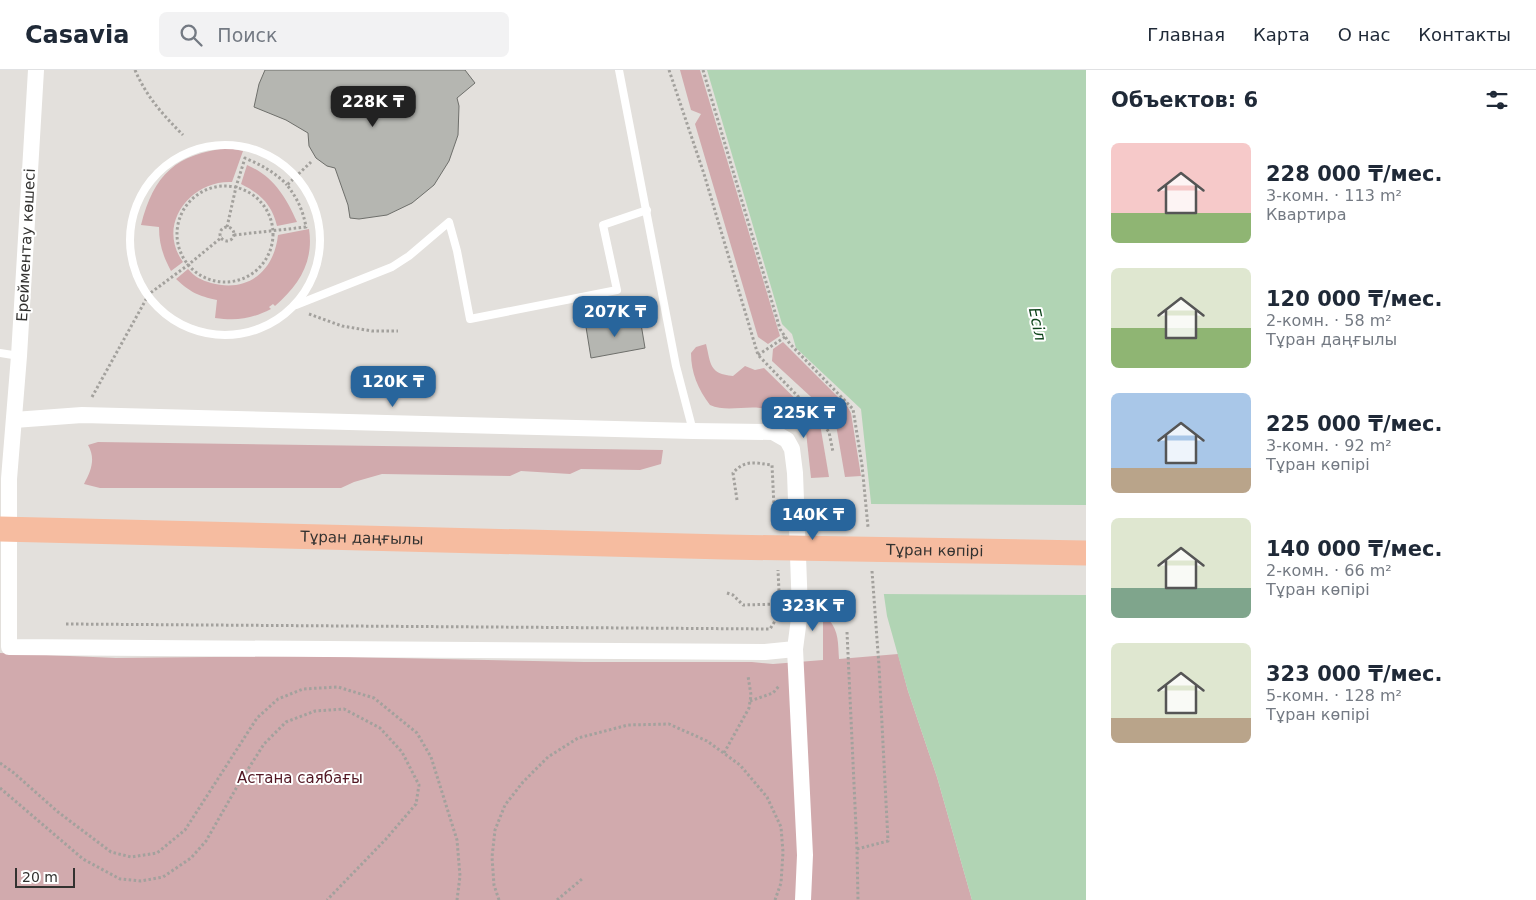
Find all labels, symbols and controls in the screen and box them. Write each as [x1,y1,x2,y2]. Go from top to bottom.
search box [159,12,509,57]
text: Casavia [25,21,129,49]
icon: search [177,21,205,49]
text: Поиск [217,24,278,46]
text: Главная [1147,24,1225,45]
text: Карта [1253,24,1310,45]
text: О нас [1338,24,1390,45]
text: Контакты [1418,24,1511,45]
pin: 228K ₸ [332,85,414,128]
icon: filters [1483,86,1511,114]
text: Объектов: 6 [1111,88,1258,112]
text: 228K ₸ [342,92,404,111]
text: 228 000 ₸/мес. [1266,162,1442,186]
icon: home [1151,163,1211,223]
street label: Ерейментау көшесі [13,168,39,322]
text: 3-комн. · 113 m² [1266,186,1402,205]
text: Квартира [1266,205,1346,224]
text: 120 000 ₸/мес. [1266,287,1442,311]
icon: home [1151,288,1211,348]
pin: 207K ₸ [574,296,656,338]
text: 207K ₸ [584,302,646,321]
water label: Есіл [1025,306,1050,343]
text: 2-комн. · 58 m² [1266,311,1392,330]
text: Тұран даңғылы [1266,330,1397,349]
pin: 120K ₸ [352,366,434,408]
text: 120K ₸ [362,372,424,391]
pin: 225K ₸ [763,396,845,439]
text: 225K ₸ [773,403,835,422]
text: 225 000 ₸/мес. [1266,412,1442,436]
icon: home [1151,413,1211,473]
text: 3-комн. · 92 m² [1266,436,1392,455]
text: Тұран көпірі [1266,455,1370,474]
pin: 140K ₸ [772,498,854,541]
text: 140K ₸ [782,505,844,524]
street label: Тұран даңғылы [299,527,424,549]
text: 140 000 ₸/мес. [1266,537,1442,561]
icon: home [1151,538,1211,598]
street label: Тұран көпірі [885,541,984,560]
text: 2-комн. · 66 m² [1266,561,1392,580]
text: Тұран көпірі [1266,580,1370,599]
pin: 323K ₸ [772,590,854,632]
text: 323K ₸ [782,596,844,615]
text: 323 000 ₸/мес. [1266,662,1442,686]
icon: home [1151,663,1211,723]
text: 5-комн. · 128 m² [1266,686,1402,705]
text: Тұран көпірі [1266,705,1370,724]
park label: Астана саябағы [237,769,363,787]
scale bar [15,865,75,888]
text: 20 m [22,869,58,885]

